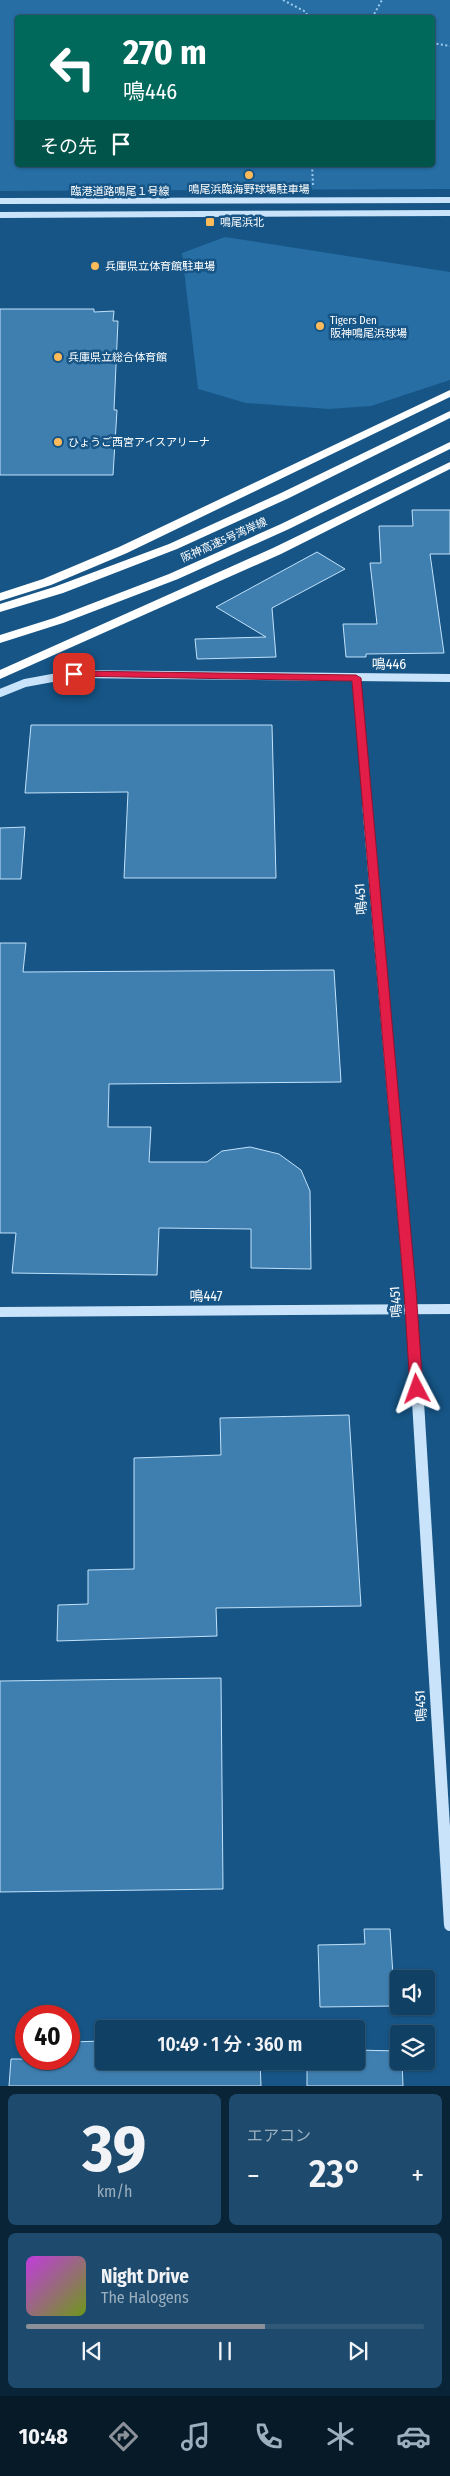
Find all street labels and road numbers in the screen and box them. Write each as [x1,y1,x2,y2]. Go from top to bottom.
street label: 臨港道路鳴尾１号線 [71,185,170,198]
street label: 阪神高速5号湾岸線 [179,515,269,565]
street label: 鳴446 [372,656,406,673]
street label: 鳴451 [351,882,371,916]
street label: 鳴451 [386,1285,406,1319]
street label: 鳴447 [190,1288,223,1305]
street label: 鳴451 [411,1690,431,1722]

